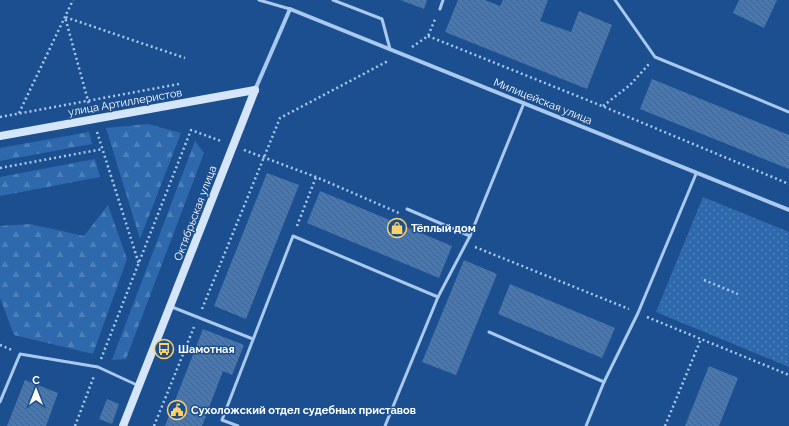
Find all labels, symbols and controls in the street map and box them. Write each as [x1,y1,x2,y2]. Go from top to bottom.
street label: Милицейская улица [492,76,594,127]
street label: улица Артиллеристов [67,86,183,119]
street label: Октябрьская улица [171,164,220,263]
shop icon: Тёплый дом [386,217,408,239]
place label: Тёплый дом [411,222,476,235]
bus stop icon: Шамотная [153,338,175,360]
place label: Шамотная [178,343,235,356]
north arrow [16,370,56,410]
text: С [32,374,40,387]
public building icon: Сухоложский отдел судебных приставов [166,399,188,421]
place label: Сухоложский отдел судебных приставов [191,404,416,417]

